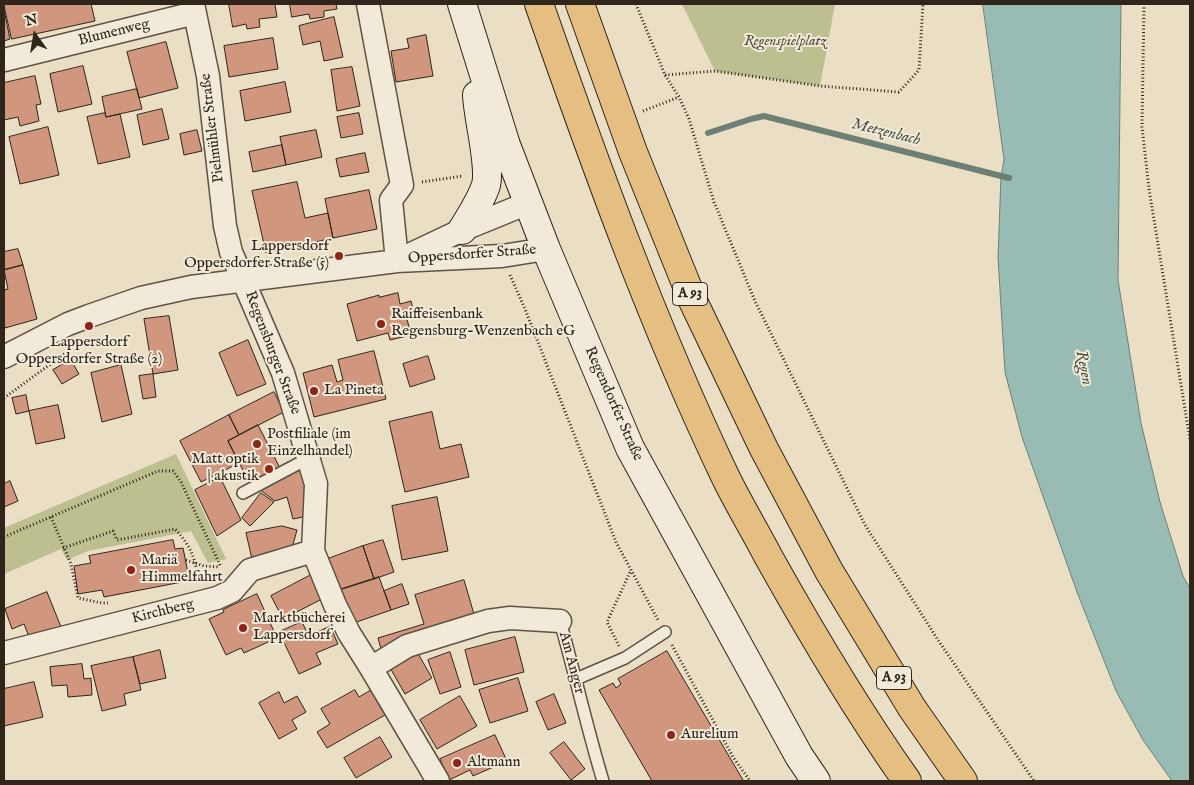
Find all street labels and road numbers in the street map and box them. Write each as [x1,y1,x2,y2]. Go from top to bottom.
street label: Blumenweg [77,15,151,51]
street label: Pielmühler Straße [197,72,229,184]
street label: Oppersdorfer Straße [407,242,537,268]
road number: A 93 [672,282,708,306]
street label: Regensburger Straße [240,289,304,417]
street label: Regendorfer Straße [580,344,646,464]
street label: Kirchberg [130,596,196,628]
street label: Am Anger [554,630,588,696]
road number: A 93 [876,666,912,690]

